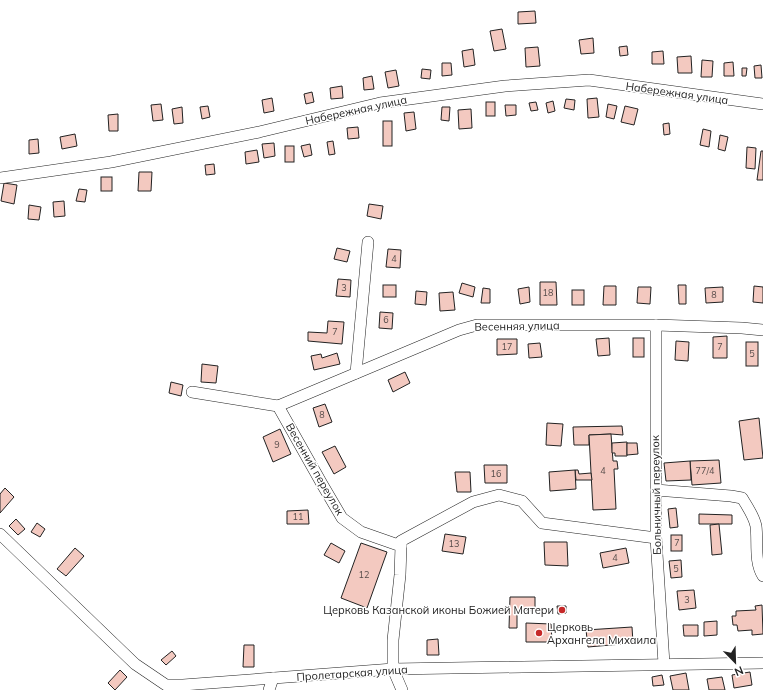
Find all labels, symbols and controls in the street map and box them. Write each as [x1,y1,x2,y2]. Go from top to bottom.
street label: Набережная улица [625,79,729,107]
street label: Набережная улица [304,92,408,128]
house number: 4 [391,253,397,264]
house number: 3 [341,282,347,293]
house number: 18 [543,287,553,298]
house number: 8 [711,289,717,300]
house number: 6 [383,314,389,325]
street label: Весенняя улица [474,318,560,334]
house number: 7 [332,326,338,337]
house number: 17 [502,341,512,352]
house number: 7 [717,341,723,352]
house number: 5 [749,348,755,359]
house number: 8 [319,409,325,420]
street label: Весенний переулок [283,420,347,518]
street label: Больничный переулок [648,435,664,555]
house number: 9 [274,439,280,450]
house number: 4 [600,465,606,476]
house number: 77/4 [696,465,715,476]
house number: 16 [491,468,501,479]
house number: 11 [293,511,303,522]
house number: 7 [674,537,680,548]
house number: 13 [449,538,459,549]
house number: 4 [612,552,618,563]
house number: 5 [673,563,679,574]
house number: 12 [359,569,369,580]
house number: 3 [684,594,690,605]
place label: Церковь Казанской иконы Божией Матери [323,603,554,617]
marker: Церковь Казанской иконы Божией Матери [557,605,567,615]
place label: Церковь Архангела Михаила [547,620,656,647]
marker: Церковь Архангела Михаила [534,628,544,638]
north arrow [715,642,755,682]
street label: Пролетарская улица [296,662,408,684]
text: N [732,663,745,679]

